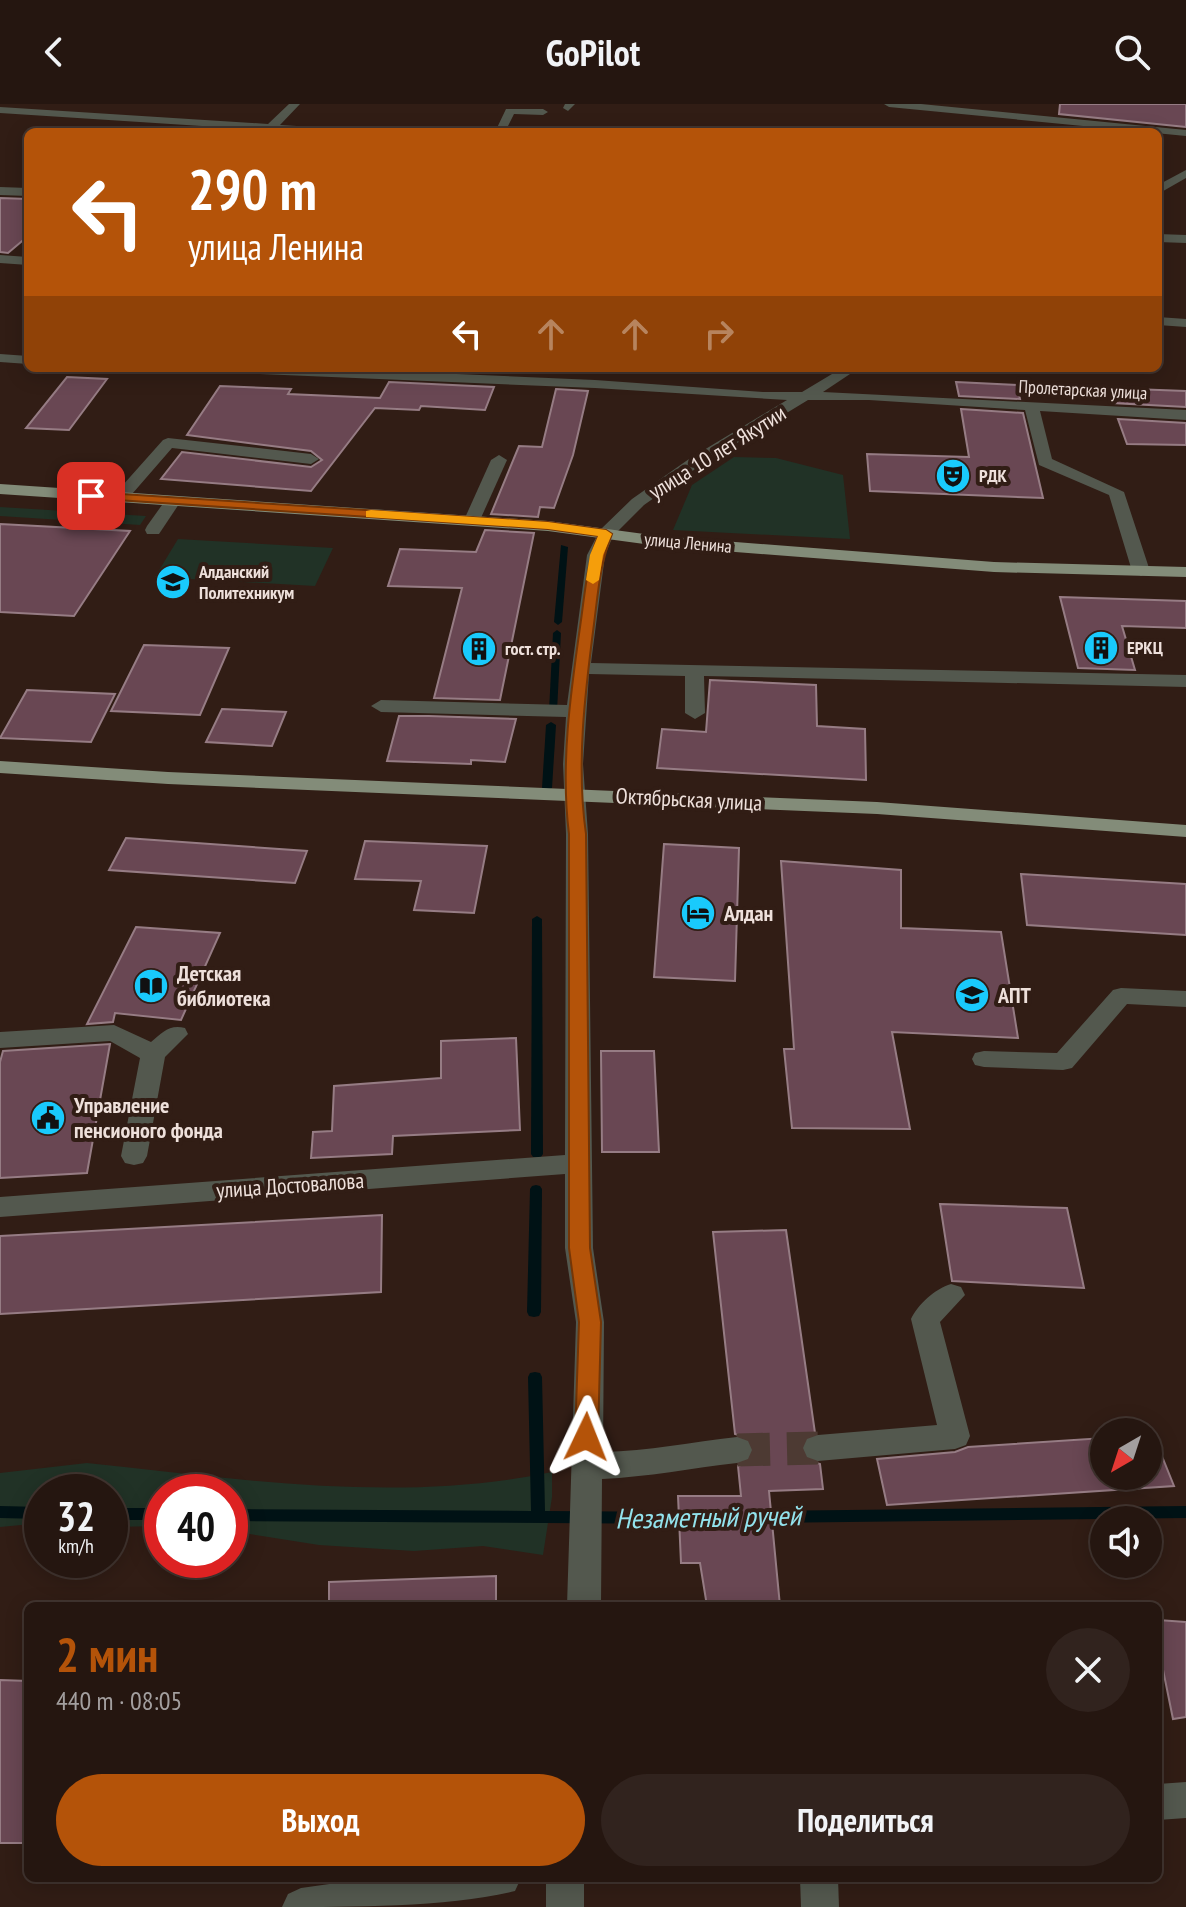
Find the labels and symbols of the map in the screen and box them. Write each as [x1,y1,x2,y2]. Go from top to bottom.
street label: Пролетарская улица [1018,375,1148,404]
street label: улица 10 лет Якутии [643,399,791,505]
theatre icon: РДК [934,457,972,495]
pin [57,462,125,530]
place label: РДК [979,464,1008,487]
street label: улица Ленина [643,527,733,558]
place label: Алданский Политехникум [198,560,294,604]
school or university icon: Алданский Политехникум [154,563,192,601]
building icon: ЕРКЦ [1082,629,1120,667]
building icon: гост. стр. [460,630,498,668]
place label: ЕРКЦ [1127,636,1163,659]
place label: гост. стр. [505,637,561,660]
street label: Октябрьская улица [615,781,763,817]
hotel icon: Алдан [679,894,717,932]
place label: Алдан [723,899,773,927]
place label: Детская библиотека [177,959,271,1012]
library icon: Детская библиотека [132,967,170,1005]
school or university icon: АПТ [953,976,991,1014]
place label: АПТ [997,981,1032,1009]
place label: Управление пенсионого фонда [73,1091,223,1144]
public building icon: Управление пенсионого фонда [29,1099,67,1137]
street label: улица Достовалова [215,1166,365,1204]
position arrow [544,1395,628,1479]
north arrow [1090,1418,1162,1490]
speed limit sign: 40 [144,1474,248,1578]
water label: Незаметный ручей [615,1496,804,1537]

